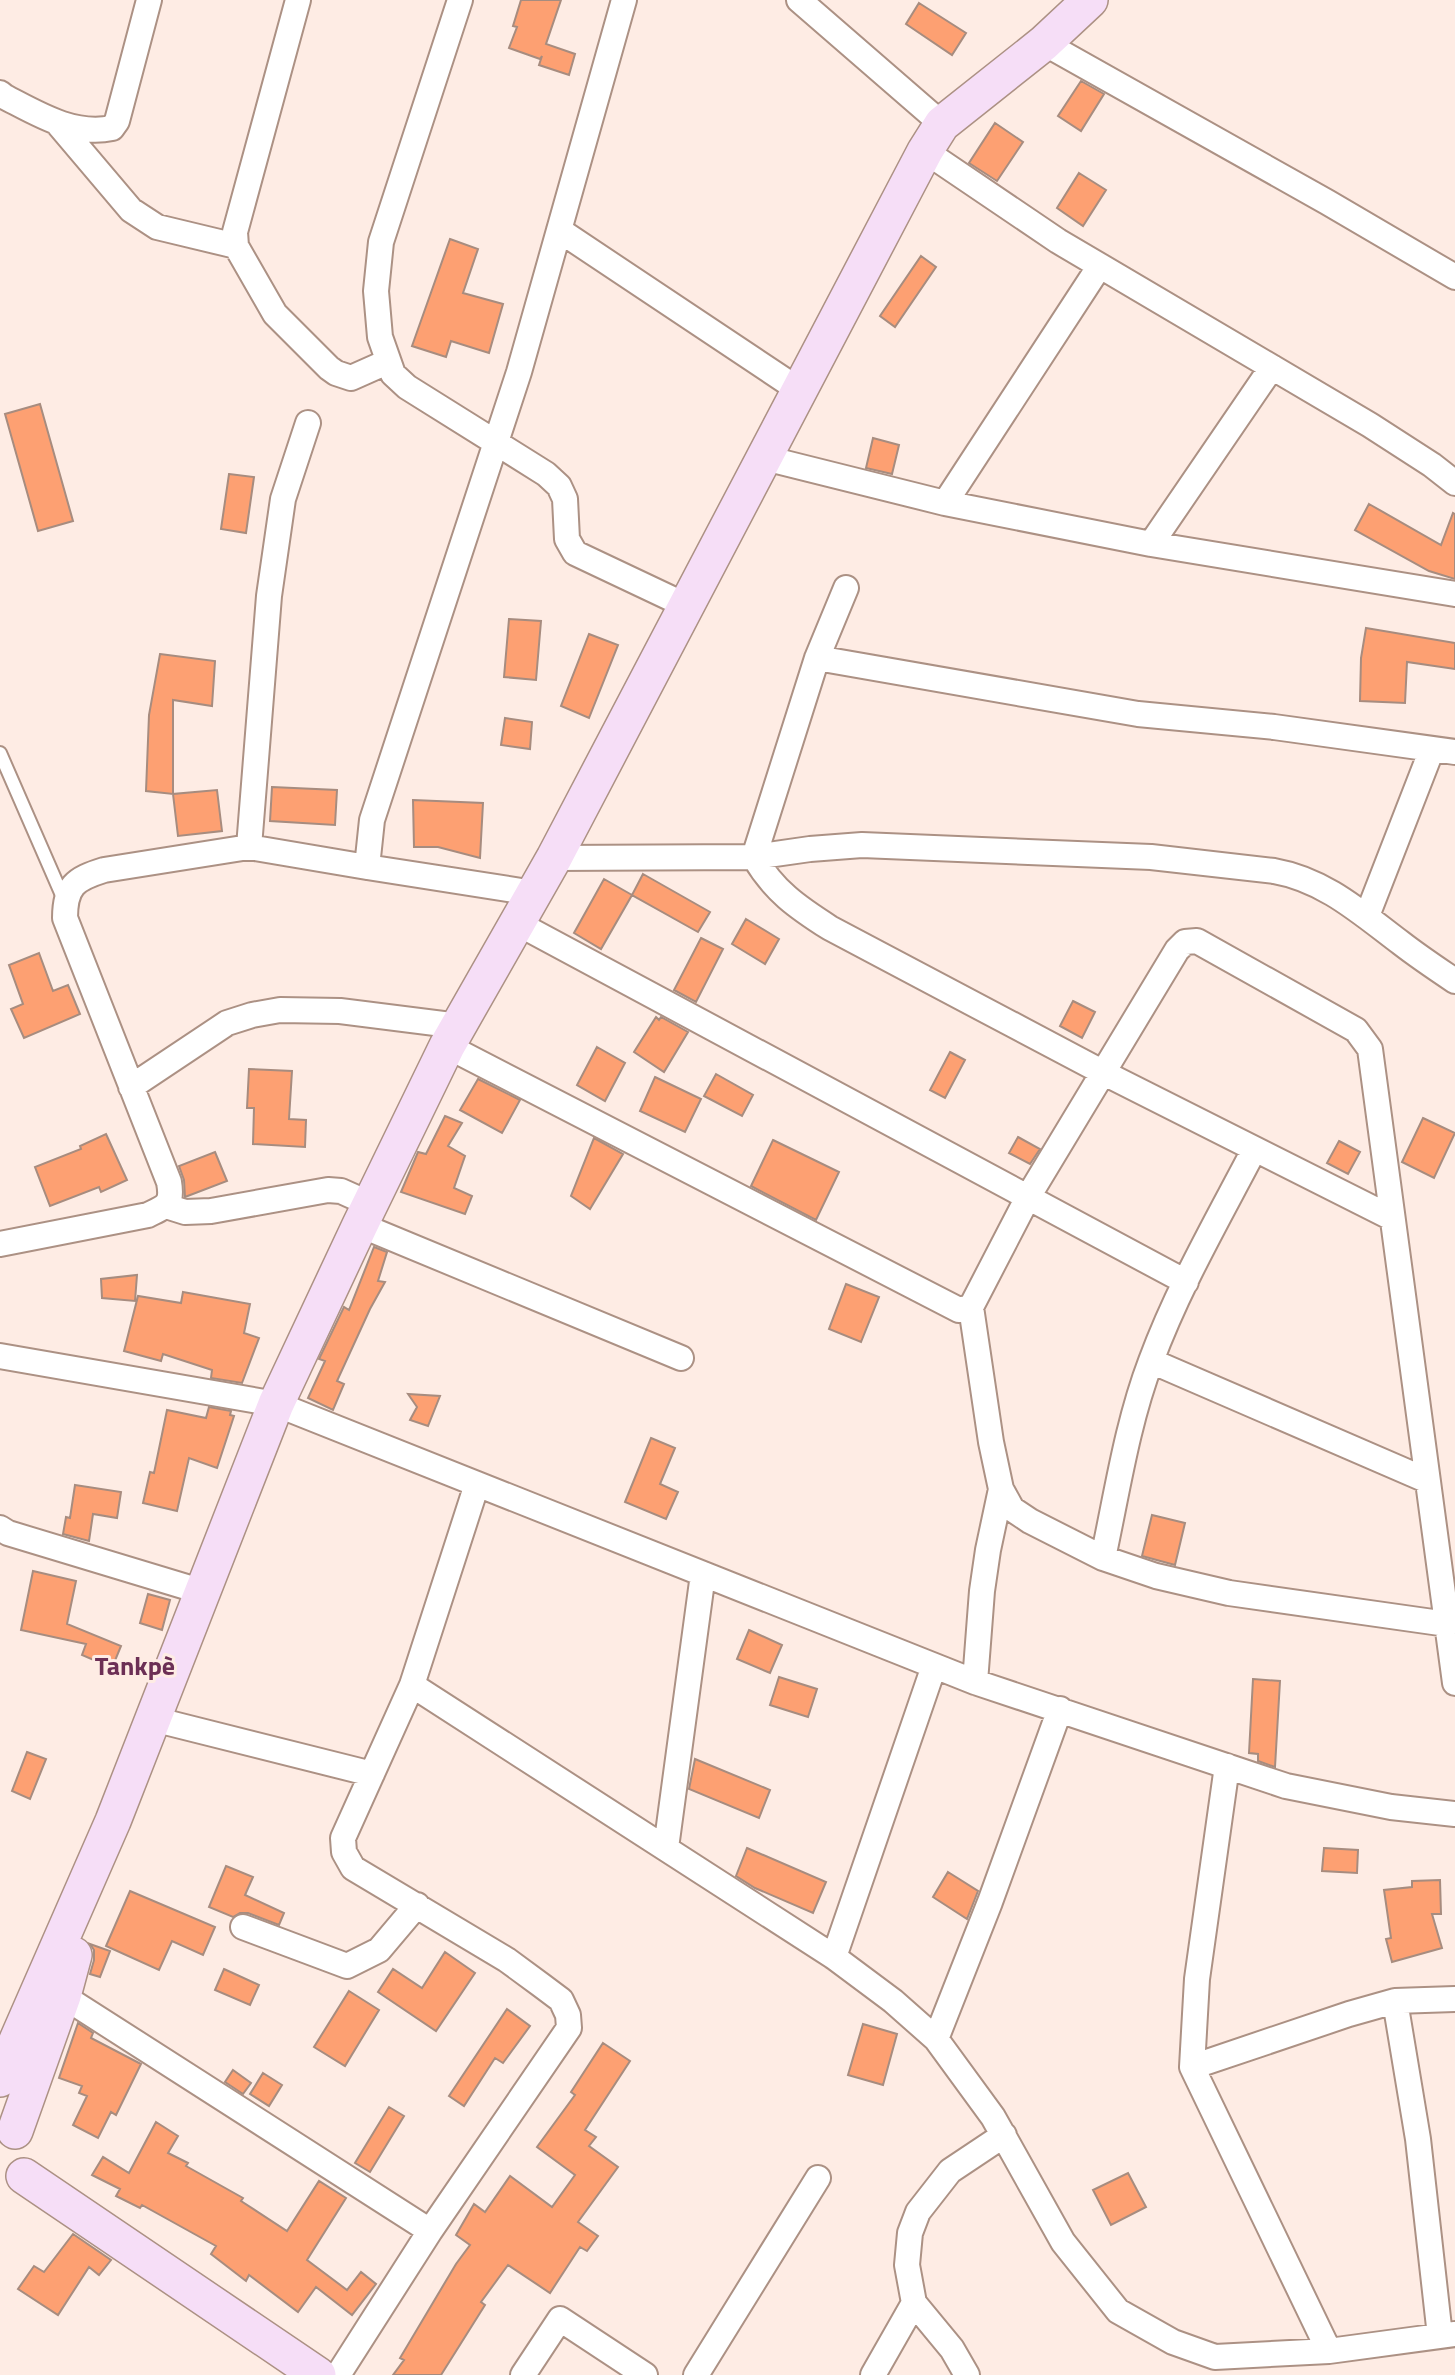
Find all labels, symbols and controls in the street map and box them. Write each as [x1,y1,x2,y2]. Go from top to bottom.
district label: Tankpè [95,1646,175,1685]

